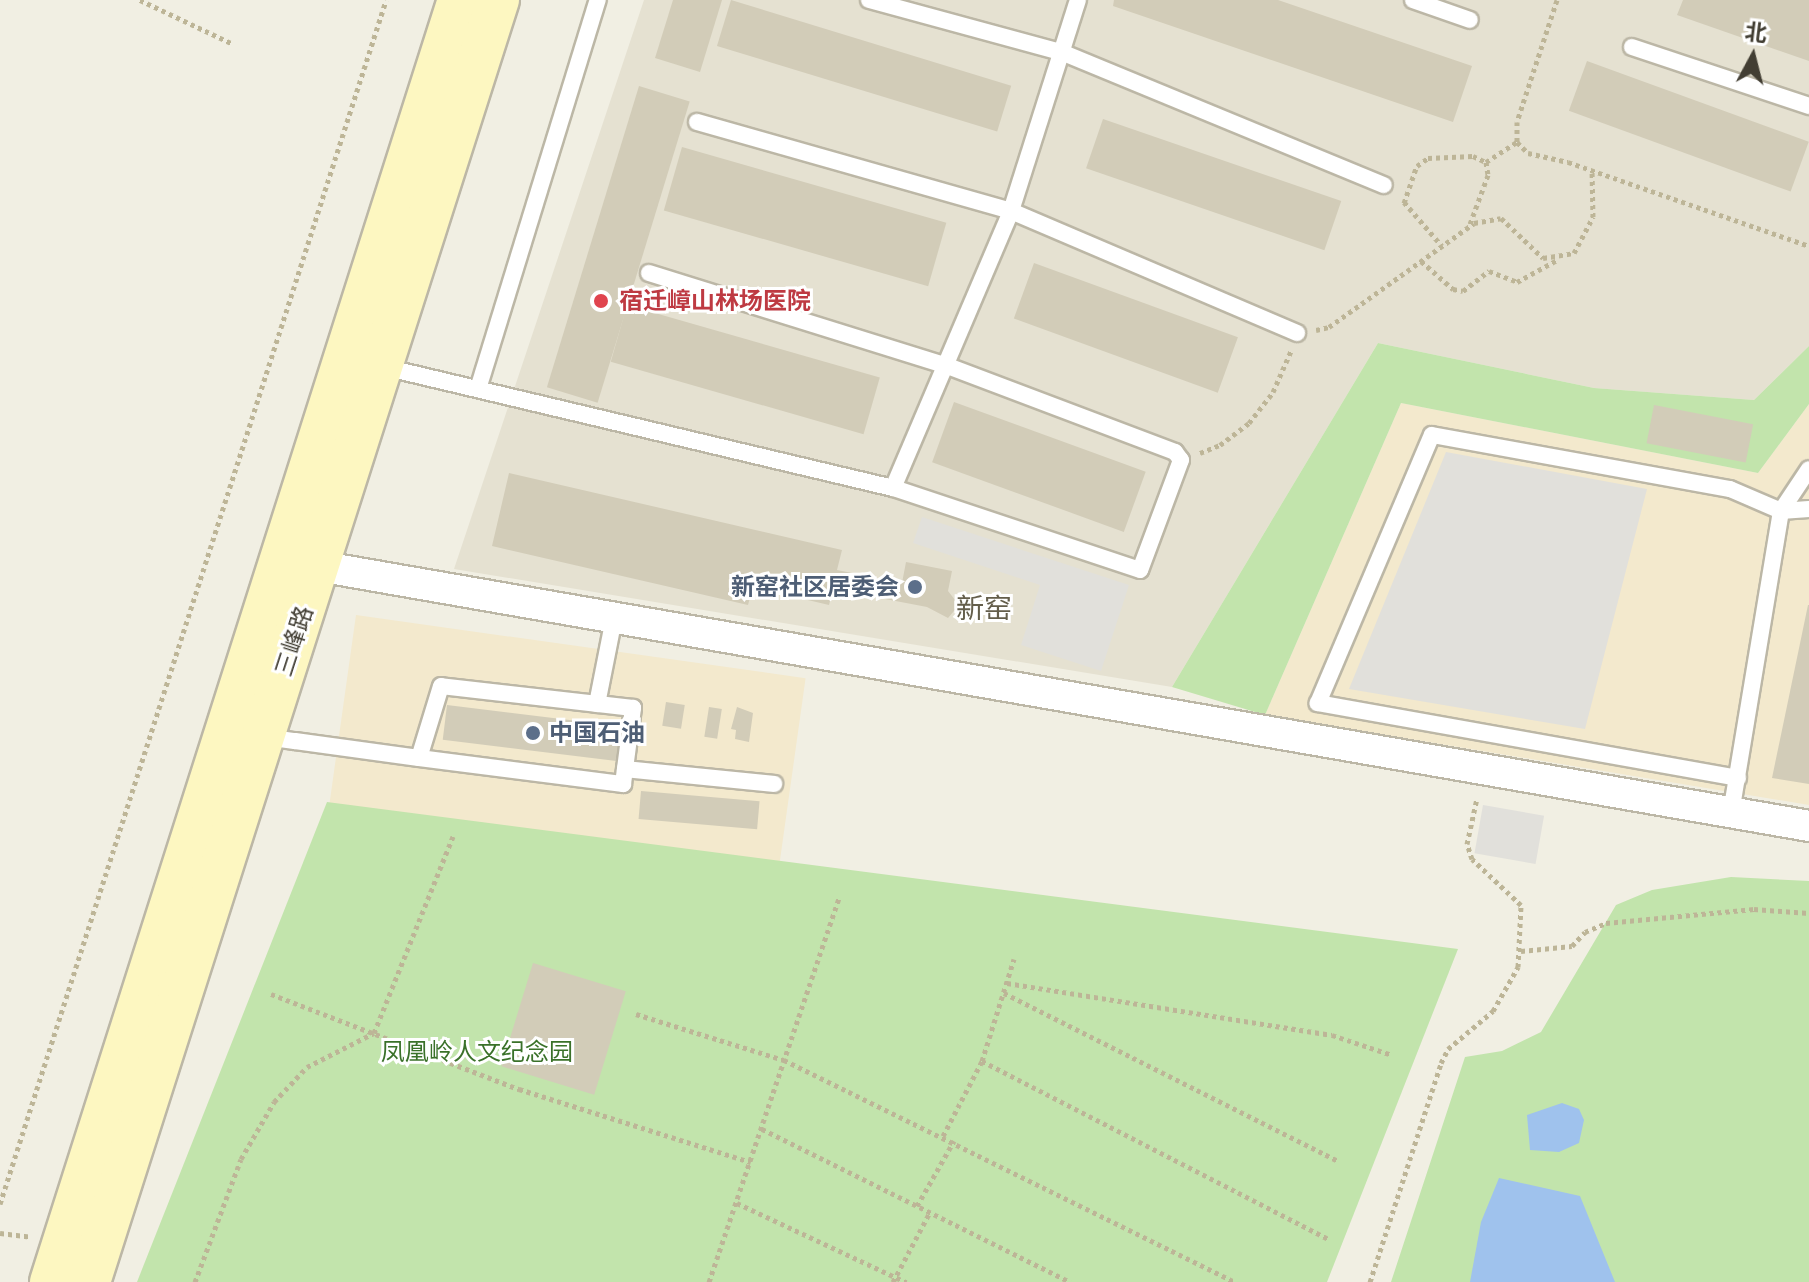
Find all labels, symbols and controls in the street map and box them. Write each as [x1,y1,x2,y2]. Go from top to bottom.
north arrow [1713,16,1793,96]
text: 北 [1743,16,1769,48]
place label: 宿迁嶂山林场医院 [619,287,811,315]
marker: 宿迁嶂山林场医院 [590,290,612,312]
place label: 新窑社区居委会 [731,573,899,601]
marker: 新窑社区居委会 [906,578,924,596]
district label: 新窑 [956,591,1012,625]
street label: 三峰路 [269,602,319,680]
place label: 中国石油 [549,719,645,747]
marker: 中国石油 [524,724,542,742]
park label: 凤凰岭人文纪念园 [381,1038,573,1066]

